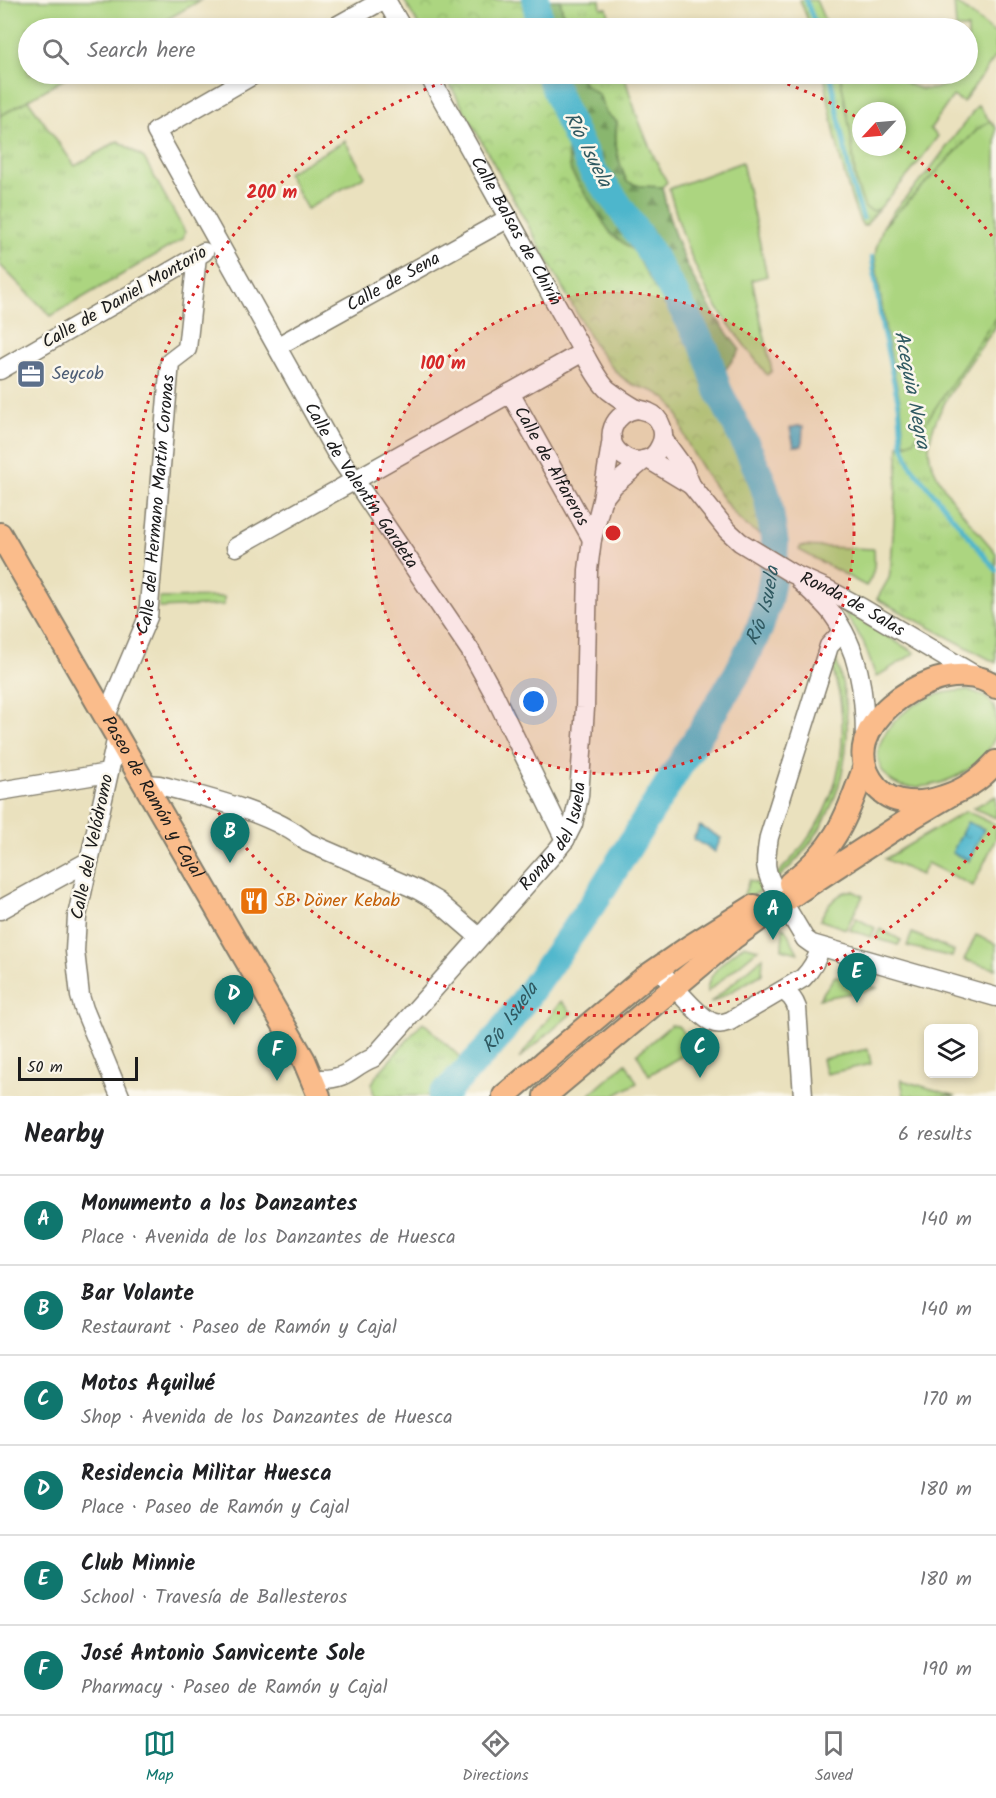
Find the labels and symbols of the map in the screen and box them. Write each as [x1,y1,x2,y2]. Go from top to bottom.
north arrow [852,102,906,156]
water label: Río Isuela [554,107,620,195]
street label: Calle Balsas de Chirín [462,151,569,312]
text: 200 m [247,179,298,208]
street label: Calle de Daniel Montorio [37,239,213,357]
street label: Calle de Sena [341,244,446,320]
water label: Acequia Negra [884,328,938,453]
text: 100 m [420,350,466,379]
office icon: Seycob [15,358,47,390]
place label: Seycob [52,360,104,389]
street label: Calle del Hermano Martín Coronas [127,373,183,640]
street label: Calle de Valentín Gardeta [296,397,426,575]
street label: Calle de Alfareros [506,401,597,532]
centre of rings [603,523,623,543]
water label: Río Isuela [737,564,790,651]
street label: Ronda de Salas [795,564,911,645]
your location [519,687,548,716]
street label: Paseo de Ramón y Cajal [93,710,211,885]
street label: Calle del Velódromo [63,772,123,922]
street label: Ronda del Isuela [512,781,594,898]
pin: B [210,814,250,863]
restaurant icon: SB Döner Kebab [238,885,270,917]
place label: SB Döner Kebab [275,887,400,916]
pin: A [754,890,792,940]
pin: E [838,954,876,1003]
water label: Río Isuela [474,975,549,1061]
pin: D [214,976,254,1025]
pin: C [680,1028,720,1078]
pin: F [258,1032,296,1081]
scale bar [18,1054,138,1082]

